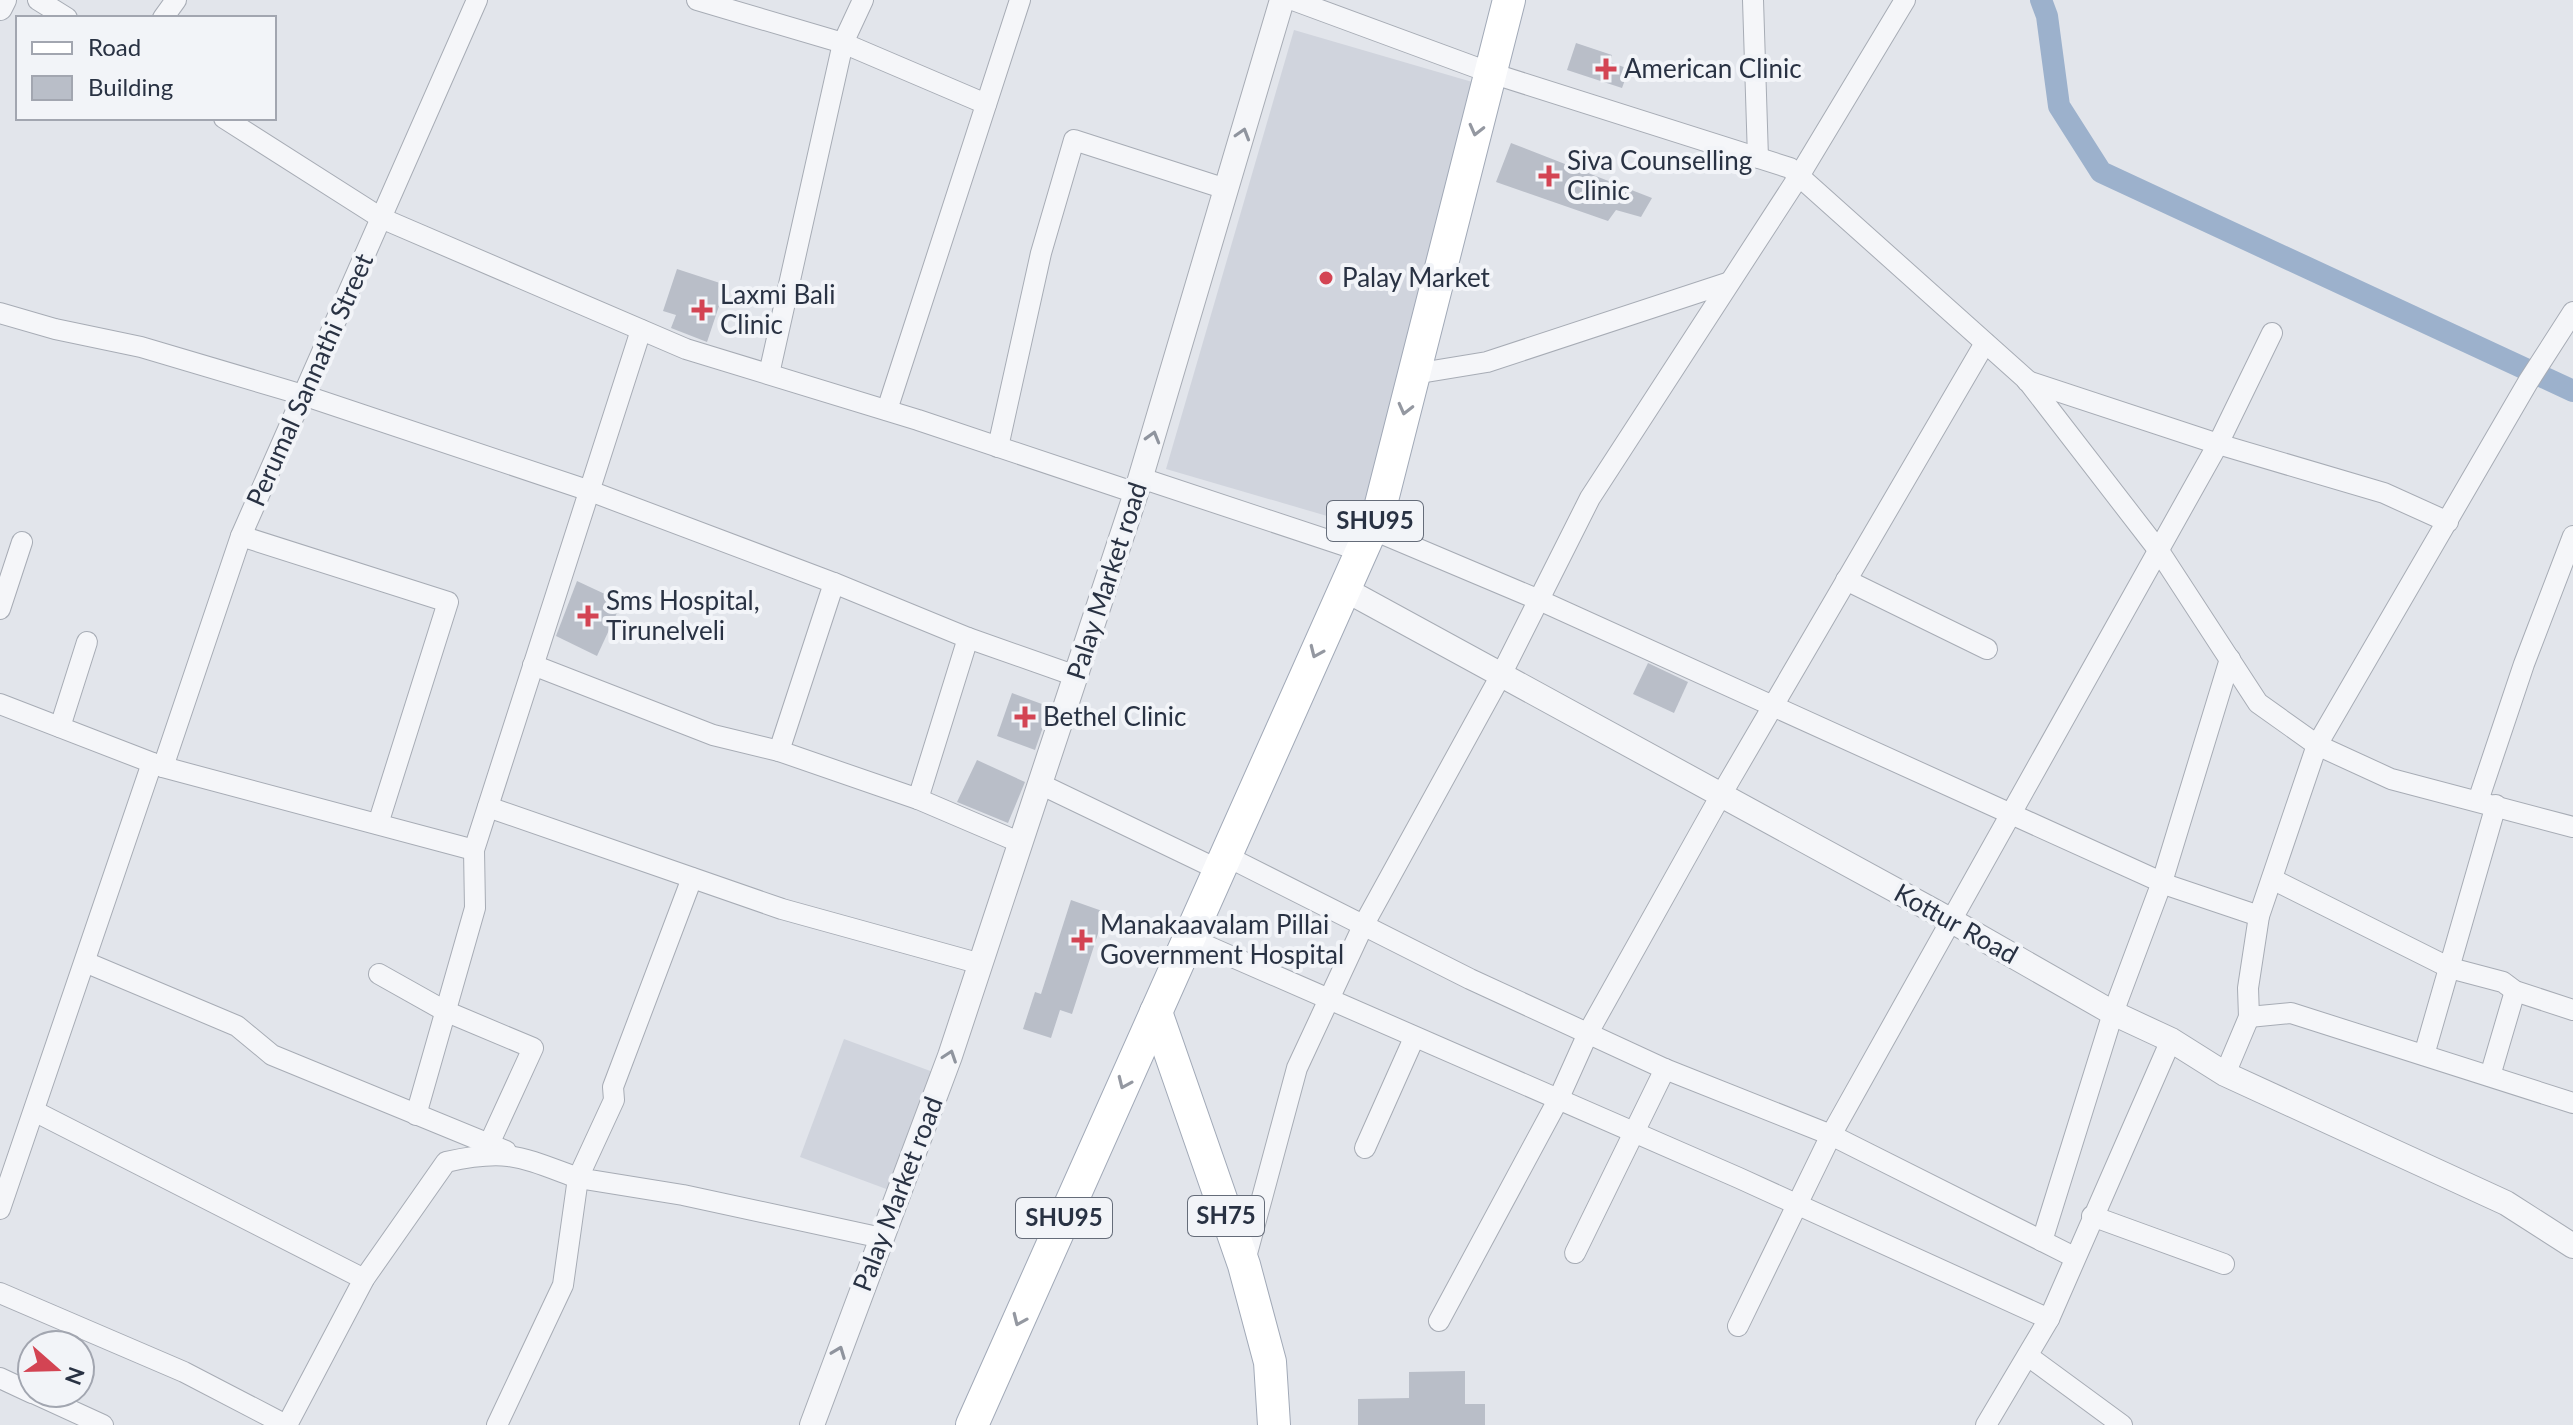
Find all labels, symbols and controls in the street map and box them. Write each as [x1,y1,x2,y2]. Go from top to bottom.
legend [16,16,276,120]
text: Road [88,32,141,61]
place label: American Clinic [1624,52,1802,84]
marker: American Clinic [1595,58,1617,80]
text: Building [88,72,173,101]
one-way arrow [1468,122,1485,136]
one-way arrow [1234,127,1250,141]
place label: Siva Counselling Clinic [1567,144,1752,206]
marker: Siva Counselling Clinic [1538,165,1560,187]
street label: Perumal Sannathi Street [239,248,380,511]
place label: Palay Market [1342,261,1491,293]
marker: Palay Market [1317,269,1335,287]
place label: Laxmi Bali Clinic [720,278,835,340]
marker: Laxmi Bali Clinic [691,299,713,321]
one-way arrow [1398,402,1415,415]
one-way arrow [1144,430,1160,444]
street label: Palay Market road [1059,478,1153,683]
road number: SHU95 [1327,501,1423,541]
place label: Sms Hospital, Tirunelveli [606,584,760,646]
marker: Sms Hospital, Tirunelveli [577,605,599,627]
one-way arrow [1310,644,1326,659]
place label: Bethel Clinic [1043,700,1187,732]
marker: Bethel Clinic [1014,706,1036,728]
street label: Kottur Road [1889,876,2024,970]
place label: Manakaavalam Pillai Government Hospital [1100,908,1344,970]
marker: Manakaavalam Pillai Government Hospital [1071,929,1093,951]
one-way arrow [940,1050,957,1064]
one-way arrow [1118,1075,1134,1089]
street label: Palay Market road [845,1092,949,1295]
road number: SH75 [1188,1196,1264,1236]
road number: SHU95 [1016,1198,1112,1238]
one-way arrow [1012,1312,1028,1327]
north arrow [16,1329,96,1409]
one-way arrow [829,1346,846,1360]
text: N [60,1363,91,1389]

